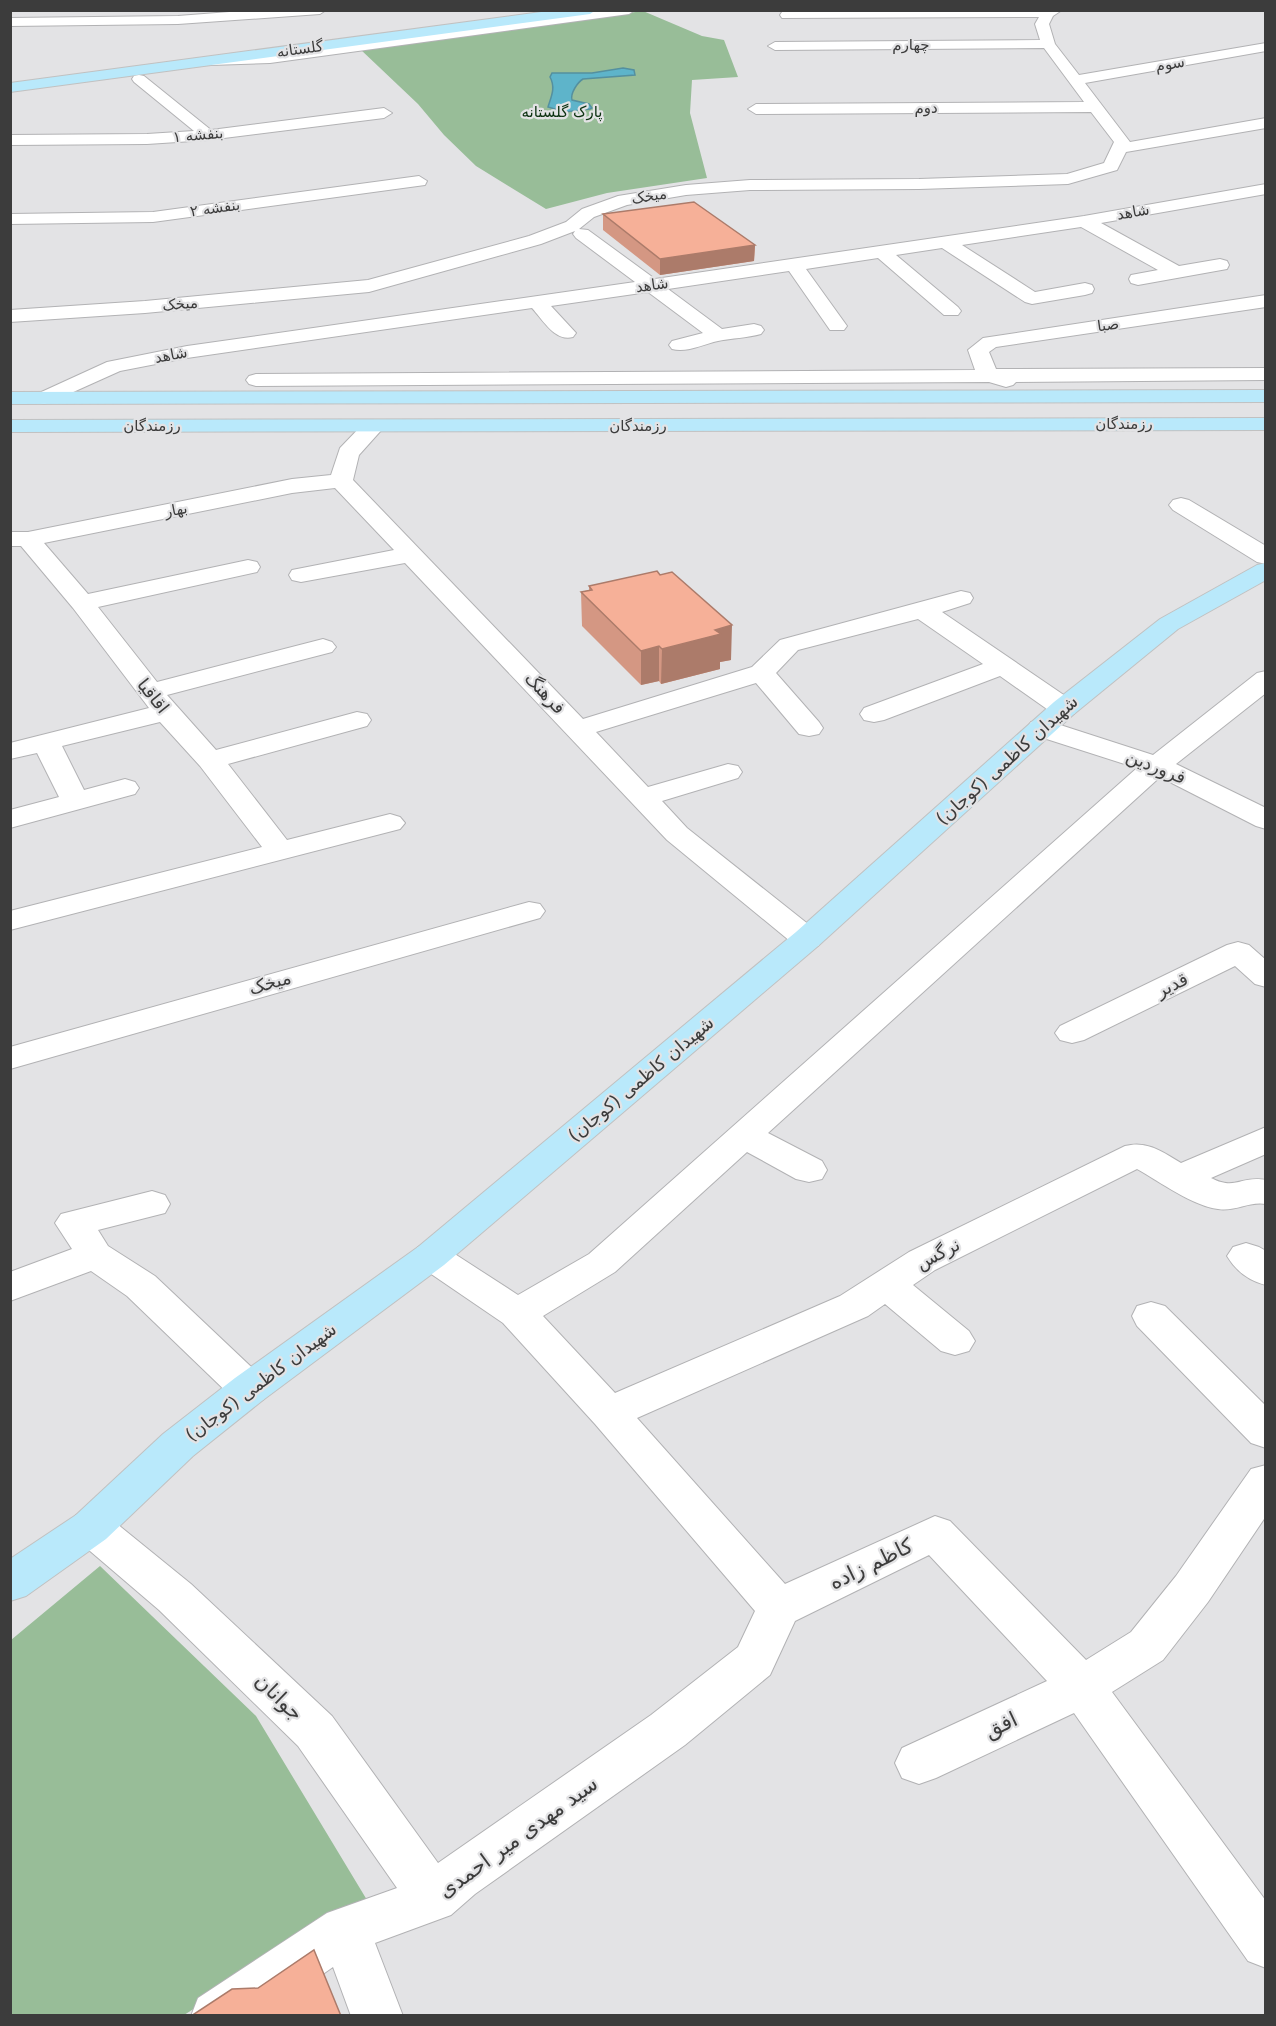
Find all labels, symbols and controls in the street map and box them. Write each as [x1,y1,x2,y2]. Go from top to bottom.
street label: چهارم [892,36,930,54]
street label: گلستانه [276,37,325,61]
street label: سوم [1154,53,1186,75]
street label: دوم [914,99,938,117]
park label: پارک گلستانه [522,103,602,122]
street label: بنفشه ۱ [172,124,224,146]
street label: میخک [630,184,668,208]
street label: بنفشه ۲ [189,196,241,220]
street label: شاهد [1115,200,1151,224]
street label: شاهد [634,274,670,296]
street label: میخک [161,293,199,315]
street label: صبا [1096,315,1120,335]
street label: شاهد [153,343,189,367]
street label: رزمندگان [1095,415,1153,433]
street label: رزمندگان [123,417,181,435]
street label: رزمندگان [609,417,667,435]
street label: بهار [162,499,189,521]
street label: فرهنگ [520,667,570,719]
street label: اقاقیا [133,674,174,717]
street label: شهیدان کاظمی (کوجان) [931,690,1083,830]
street label: فروردین [1123,745,1189,789]
street label: میخک [246,967,293,999]
street label: قدیر [1151,968,1192,1003]
street label: شهیدان کاظمی (کوجان) [564,1012,718,1146]
street label: نرگس [912,1233,964,1275]
street label: شهیدان کاظمی (کوجان) [181,1318,341,1446]
street label: کاظم زاده [825,1533,917,1595]
street label: جوانان [250,1668,308,1726]
street label: افق [981,1707,1021,1743]
street label: سید مهدی میر احمدی [434,1771,602,1903]

